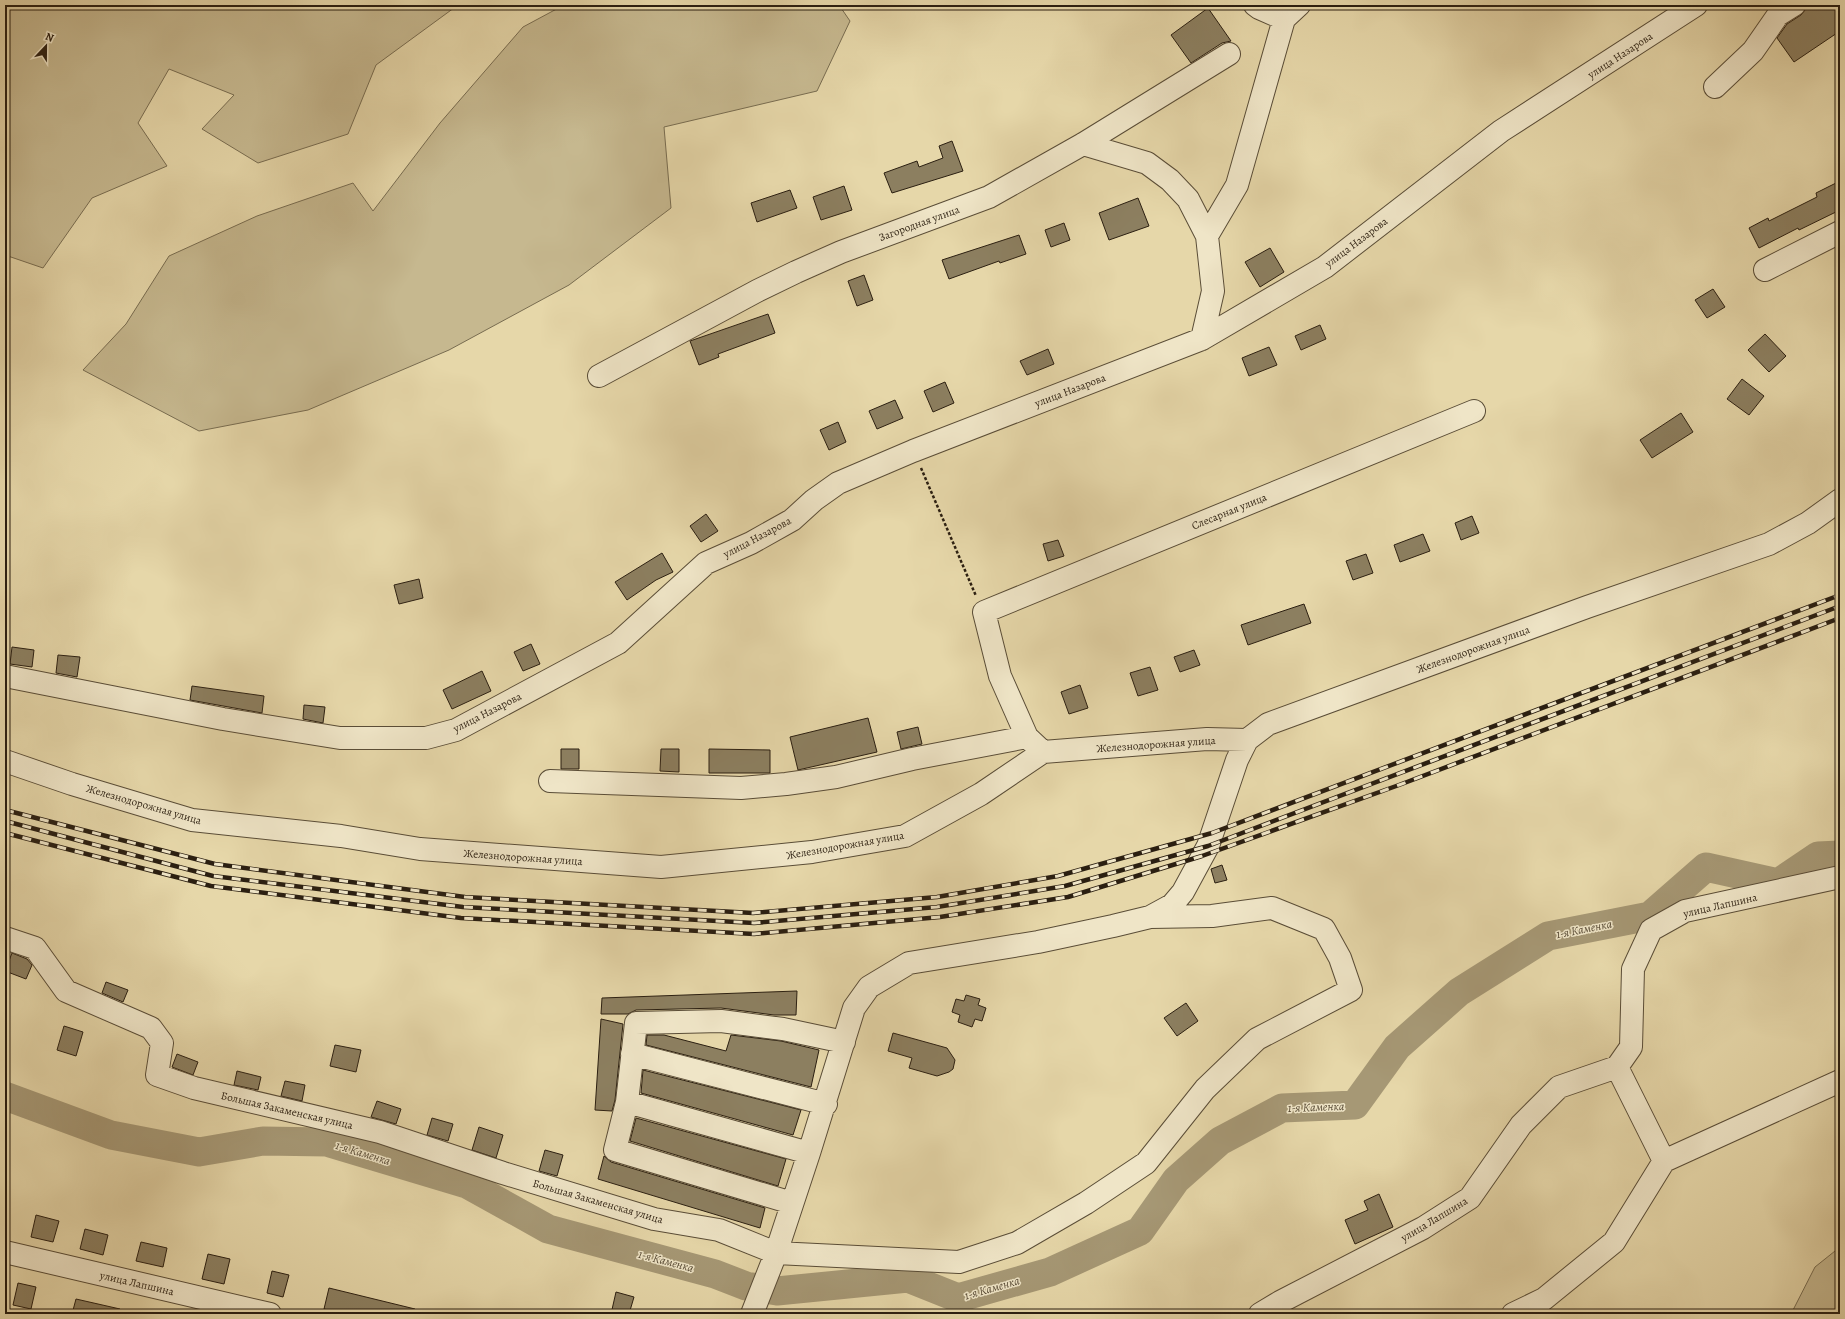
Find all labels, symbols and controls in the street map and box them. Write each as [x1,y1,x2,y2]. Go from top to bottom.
north arrow [26,26,66,66]
street label: улица Назарова [1584,28,1657,83]
text: N [43,29,56,46]
street label: Загородная улица [877,202,962,245]
street label: улица Назарова [1321,213,1391,272]
street label: улица Назарова [1032,370,1109,411]
street label: Слесарная улица [1189,489,1270,533]
street label: улица Назарова [720,513,795,562]
street label: Железнодорожная улица [1415,622,1533,677]
street label: улица Назарова [450,688,525,737]
street label: Железнодорожная улица [1096,733,1217,756]
street label: Железнодорожная улица [84,781,204,828]
street label: Железнодорожная улица [785,828,906,863]
street label: Железнодорожная улица [463,846,584,869]
street label: улица Лапшина [1681,889,1759,922]
water label: 1-я Каменка [1555,916,1614,942]
street label: Большая Закаменская улица [219,1088,355,1133]
water label: 1-я Каменка [1287,1098,1345,1116]
water label: 1-я Каменка [334,1137,393,1169]
street label: Большая Закаменская улица [531,1176,666,1228]
street label: улица Лапшина [1397,1193,1471,1246]
water label: 1-я Каменка [637,1246,696,1276]
street label: улица Лапшина [97,1267,176,1299]
water label: 1-я Каменка [963,1272,1022,1304]

